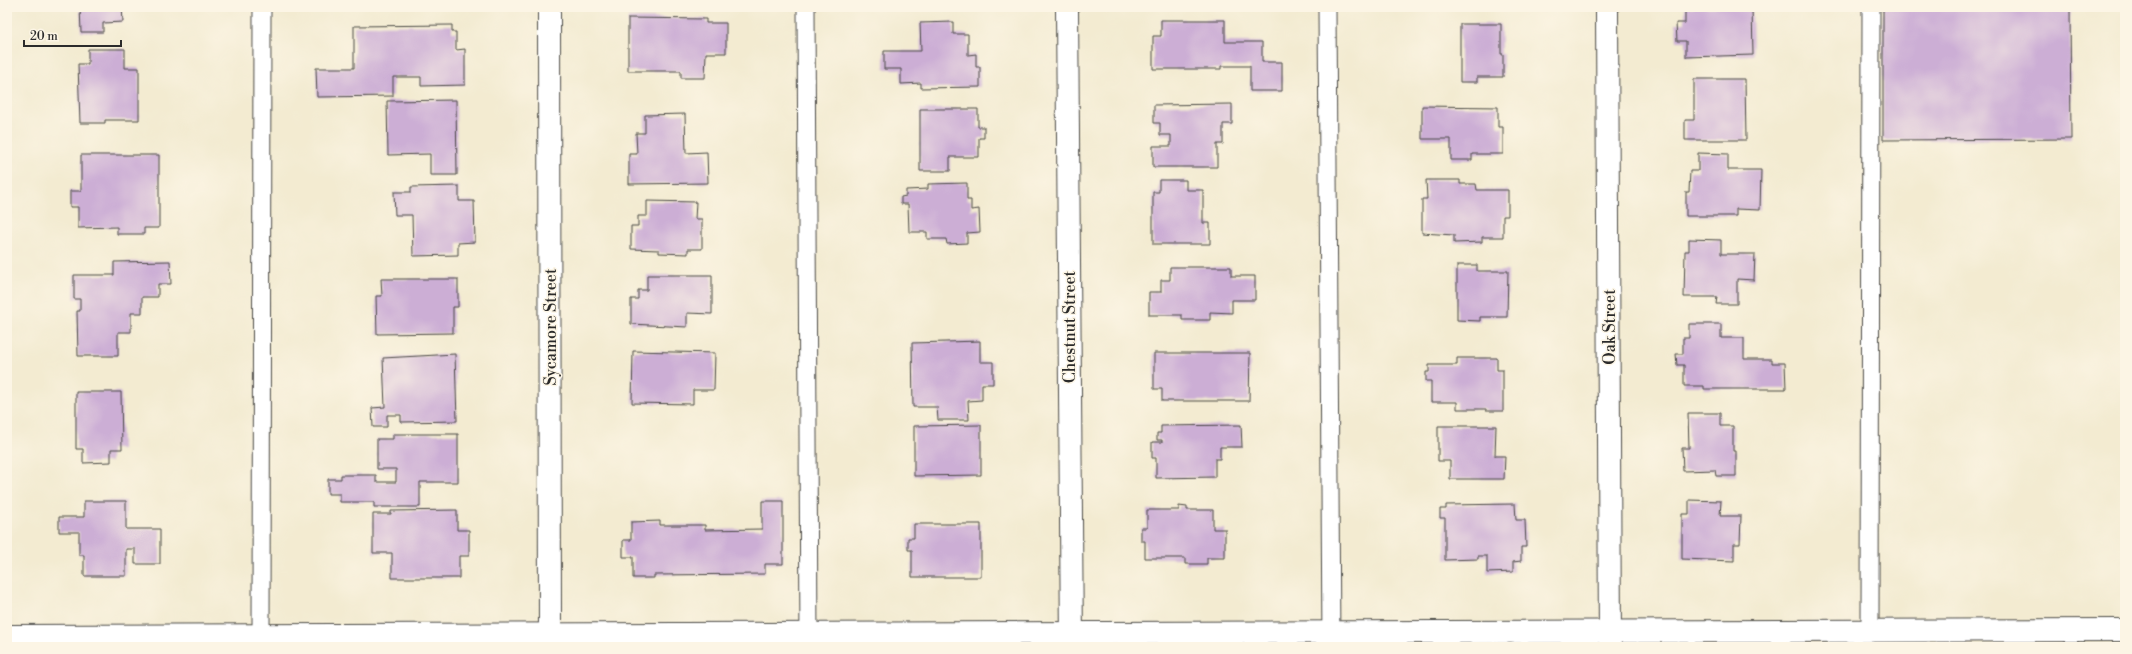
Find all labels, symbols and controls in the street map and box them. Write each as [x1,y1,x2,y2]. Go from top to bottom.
scale bar [24,22,121,48]
text: 20 m [30,29,58,44]
street label: Sycamore Street [541,268,561,386]
street label: Chestnut Street [1060,270,1080,383]
street label: Oak Street [1600,289,1620,365]

